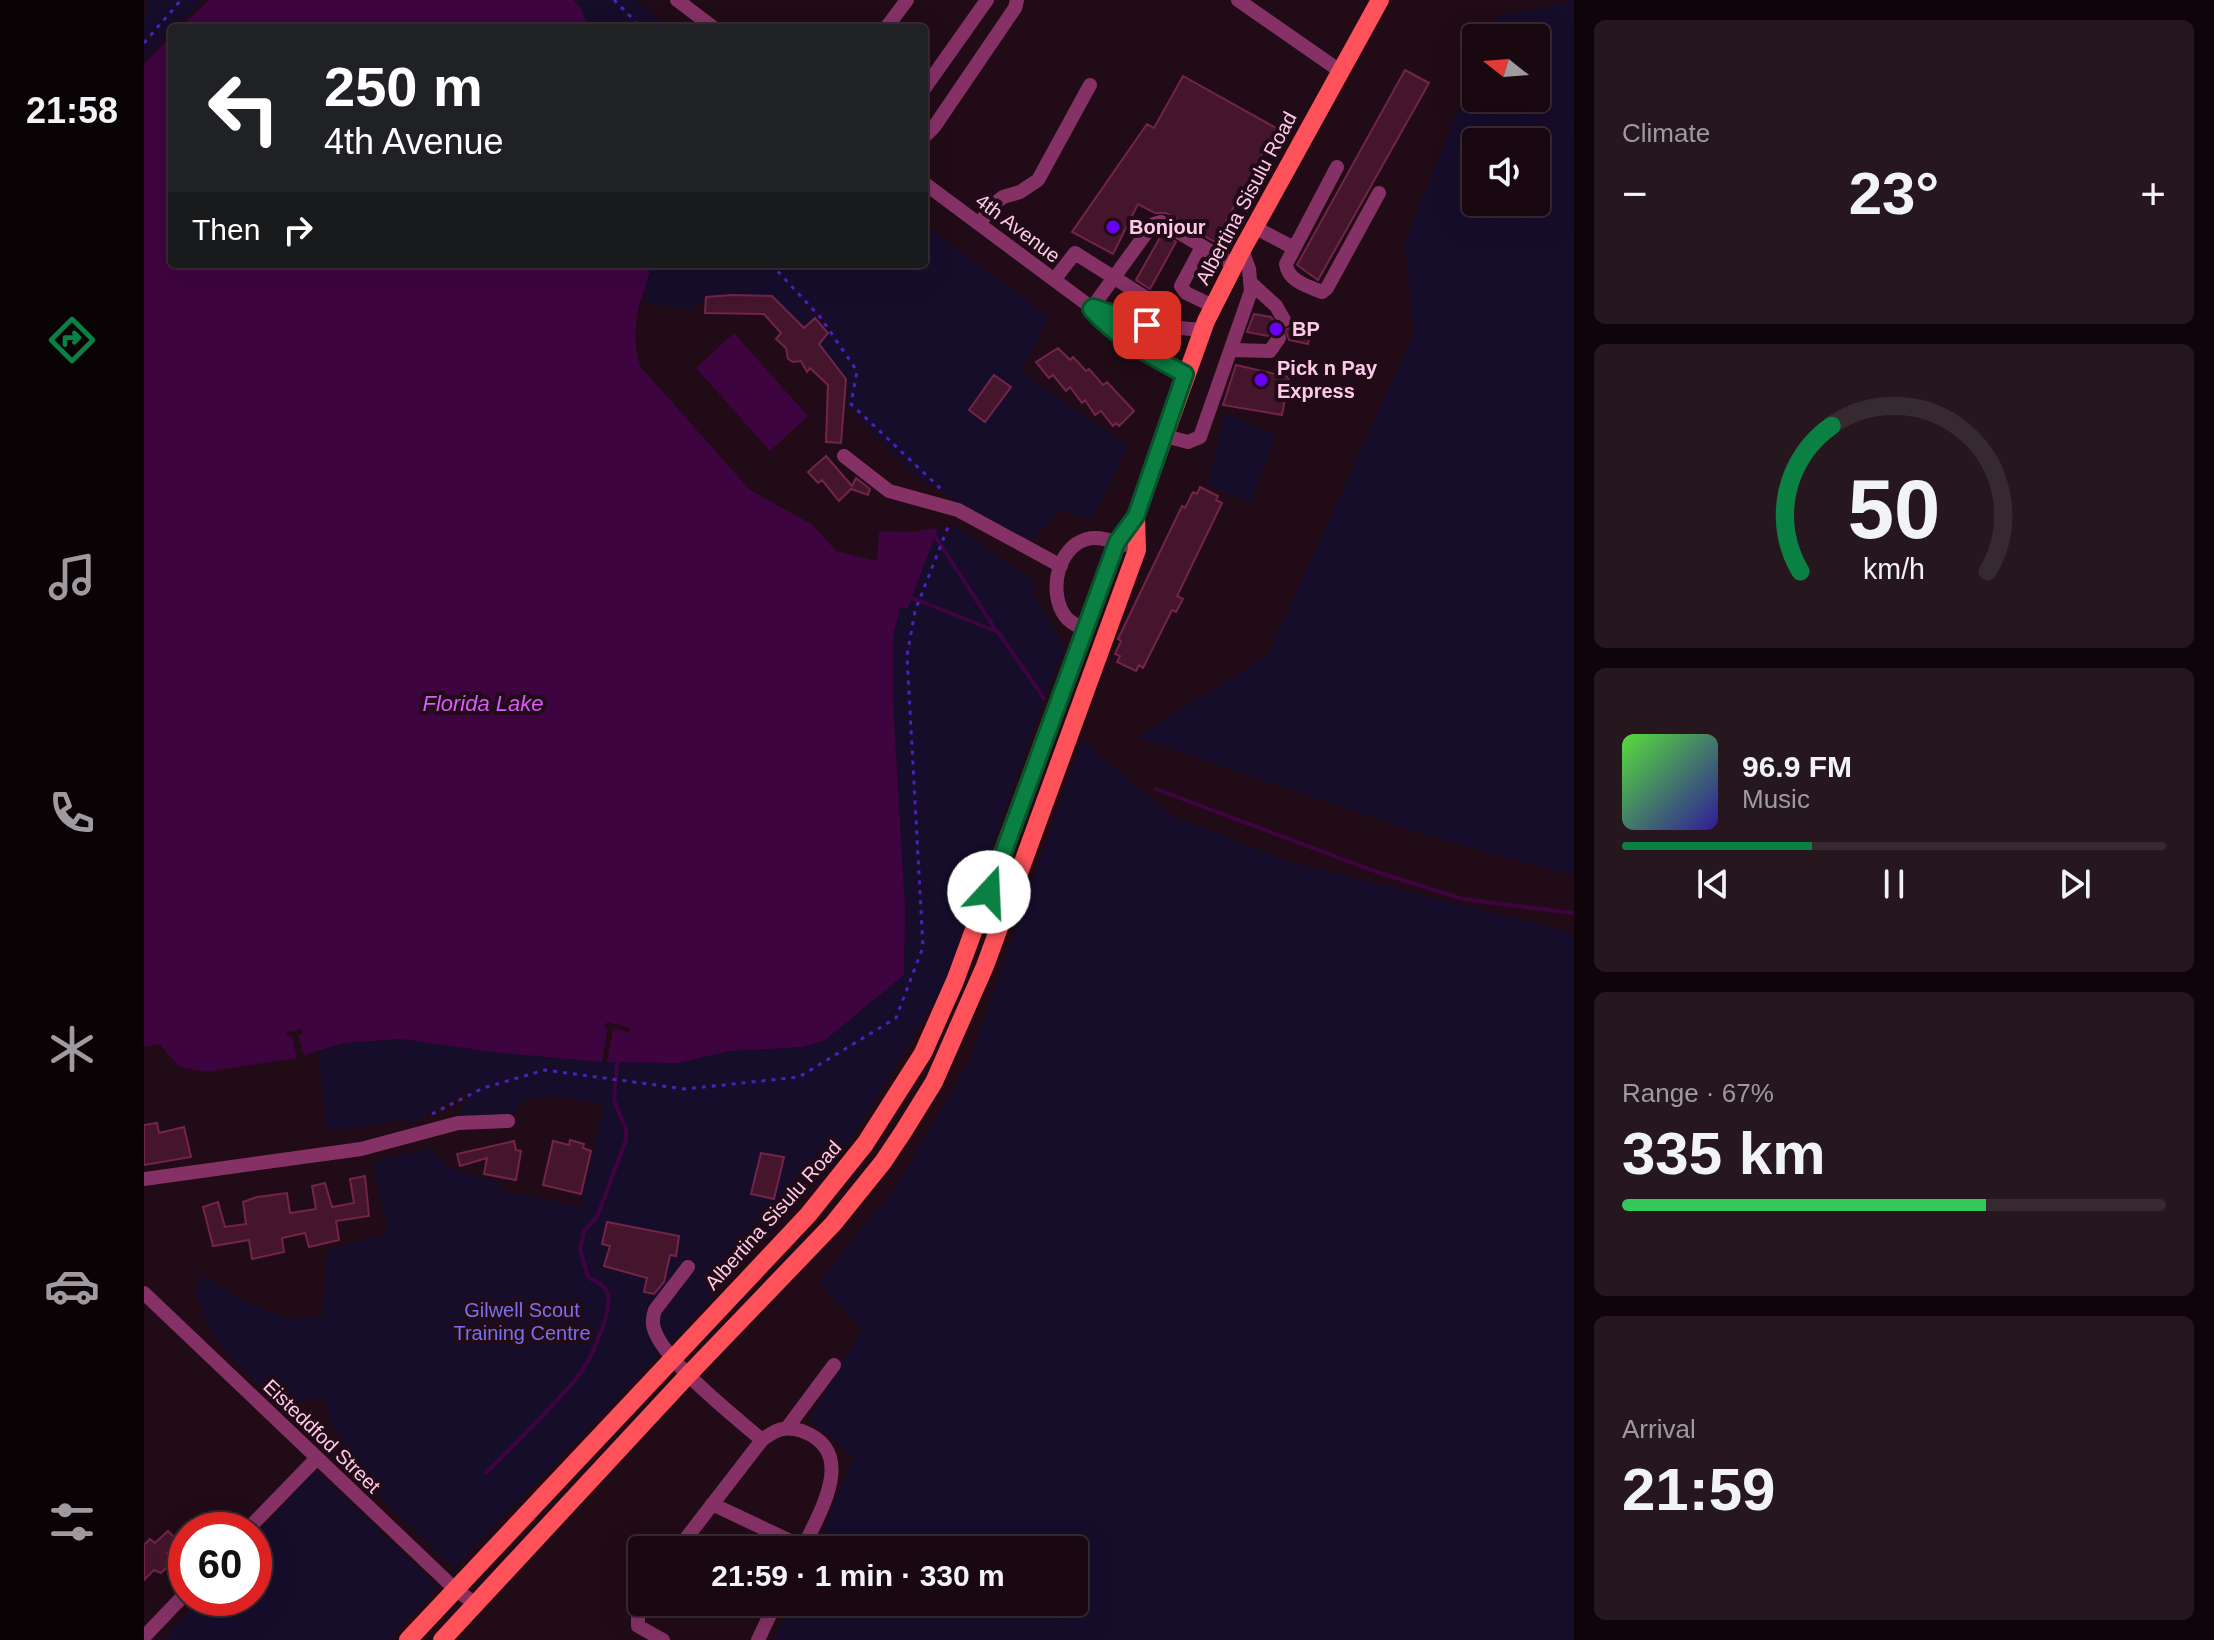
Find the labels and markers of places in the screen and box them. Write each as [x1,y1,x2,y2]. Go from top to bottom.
place label: Bonjour [1129,216,1206,238]
marker: Bonjour [1104,218,1122,236]
pin [1113,291,1181,359]
place label: BP [1292,318,1320,340]
marker: BP [1267,320,1285,338]
place label: Pick n Pay Express [1277,357,1378,402]
marker: Pick n Pay Express [1252,371,1270,389]

